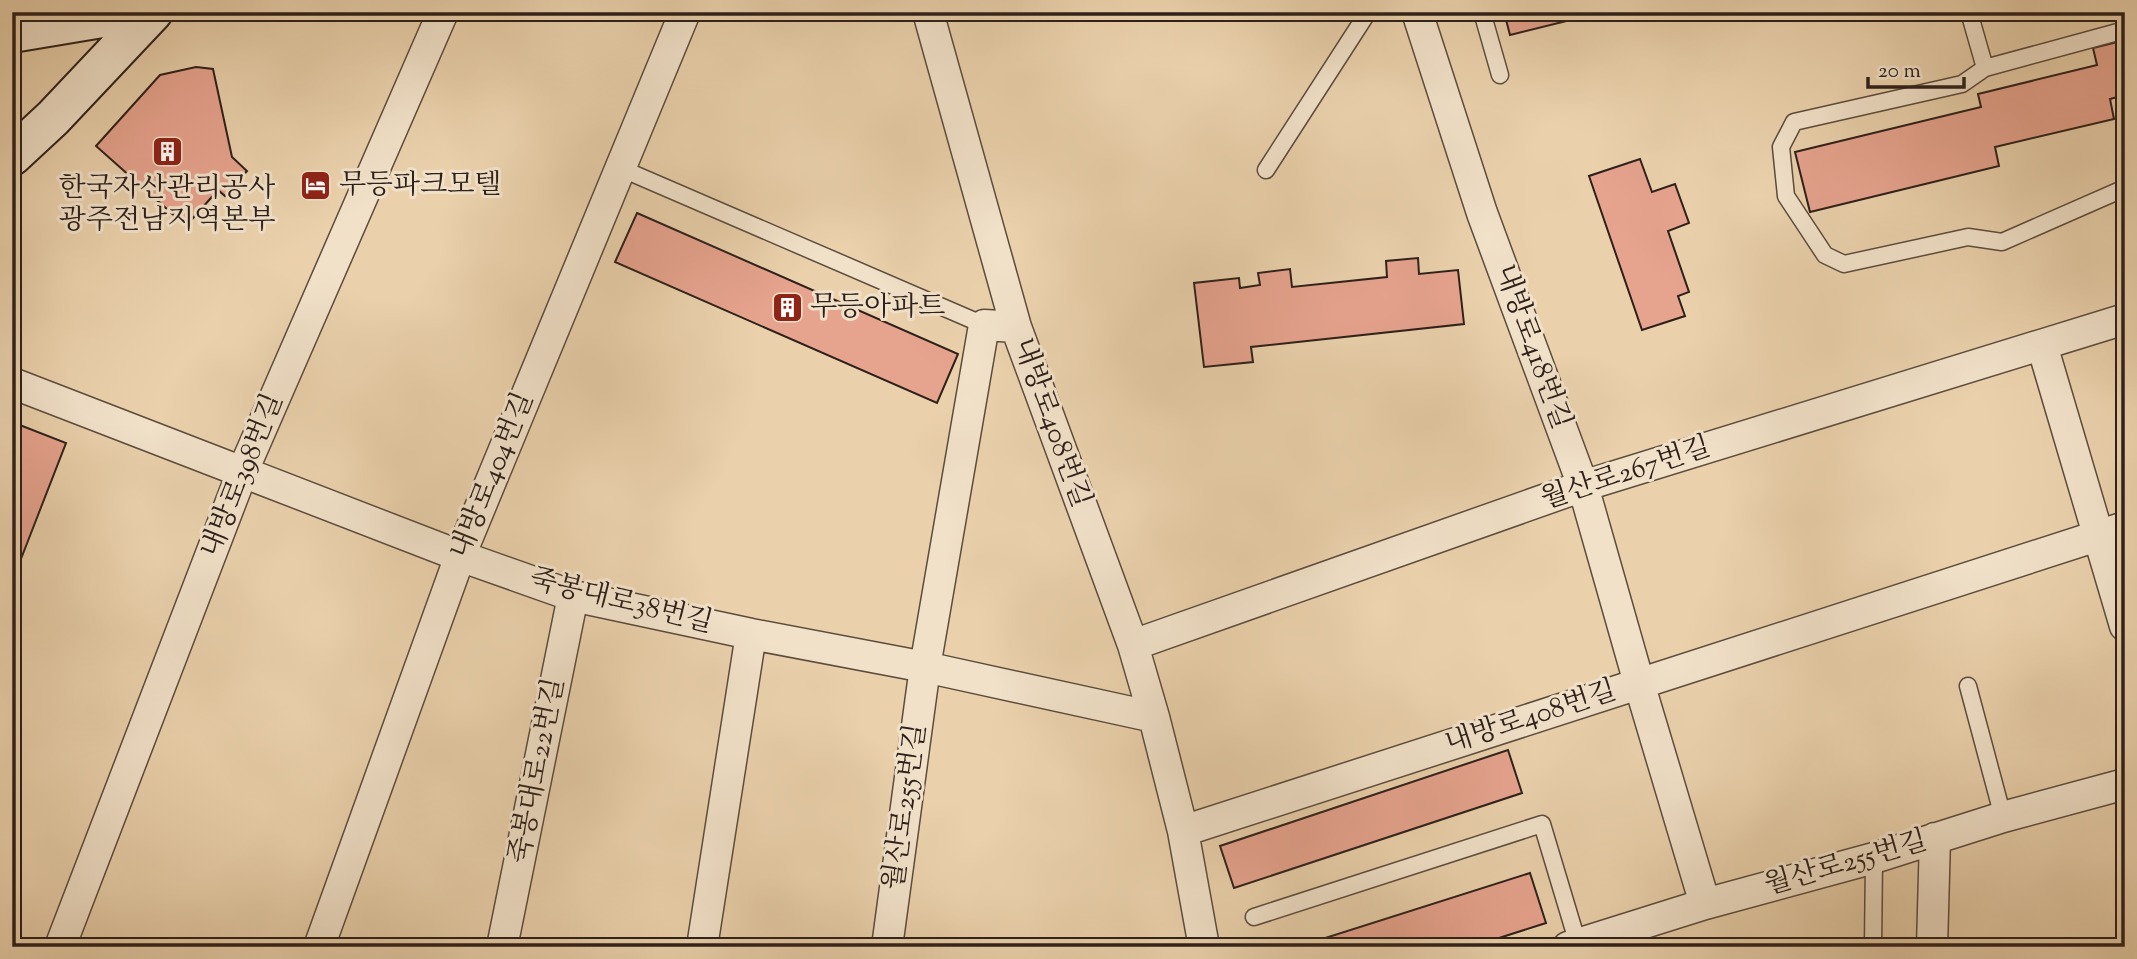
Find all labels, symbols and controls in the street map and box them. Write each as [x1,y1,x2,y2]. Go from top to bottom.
scale bar [1868,46,1964,90]
text: 20 m [1878,57,1921,87]
building icon: 한국자산관리공사 광주전남지역본부 [150,135,184,169]
place label: 무등파크모텔 [339,166,501,206]
place label: 한국자산관리공사 광주전남지역본부 [59,169,275,241]
hotel icon: 무등파크모텔 [299,169,333,203]
street label: 내방로418번길 [1484,259,1580,435]
place label: 무등아파트 [810,288,945,328]
building icon: 무등아파트 [770,291,804,325]
street label: 내방로408번길 [1002,333,1100,513]
street label: 내방로404번길 [441,387,545,565]
street label: 내방로398번길 [192,388,294,564]
street label: 월산로267번길 [1536,428,1716,520]
street label: 죽봉대로38번길 [525,560,717,644]
street label: 내방로408번길 [1440,671,1622,765]
street label: 죽봉대로22번길 [500,675,576,867]
street label: 월산로255번길 [875,721,937,893]
street label: 월산로255번길 [1760,822,1932,906]

